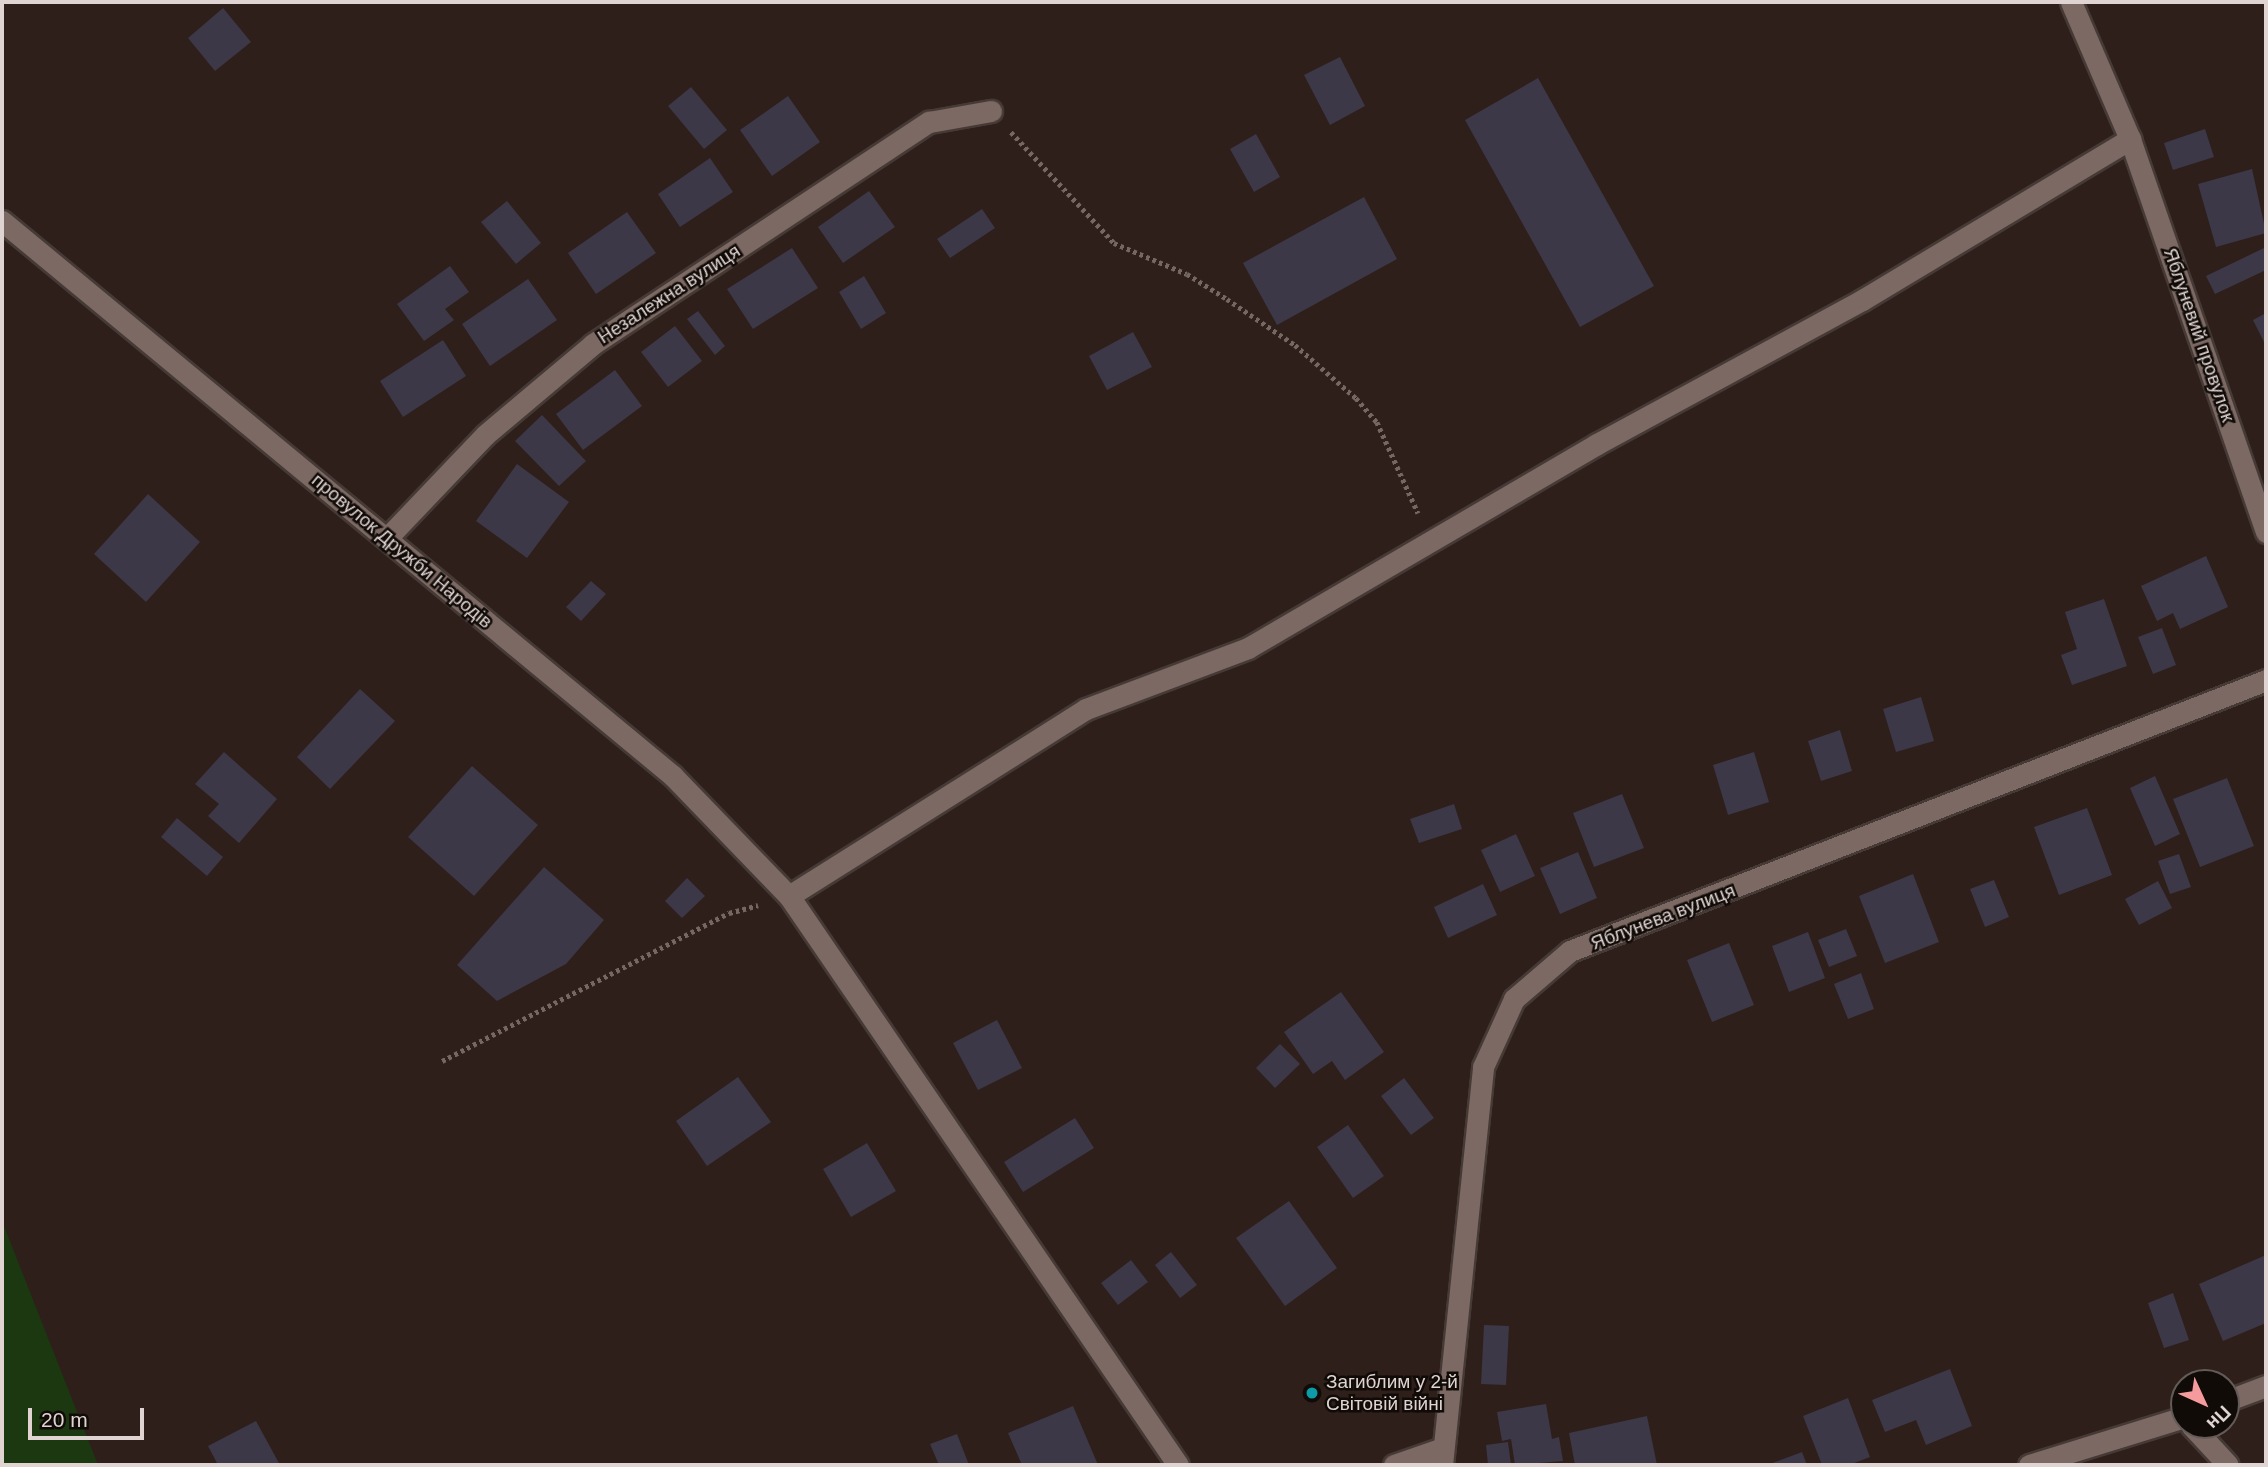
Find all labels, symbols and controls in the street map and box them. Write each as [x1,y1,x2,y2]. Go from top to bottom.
street label: Незалежна вулиця [593,239,745,349]
street label: Яблуневий провулок [2159,245,2239,425]
street label: провулок Дружби Народів [307,469,497,633]
street label: Яблунева вулиця [1588,879,1738,955]
north arrow [2170,1369,2240,1439]
place label: Загиблим у 2-й Світовій війні [1326,1371,1458,1415]
marker: Загиблим у 2-й Світовій війні [1304,1385,1320,1401]
scale bar [32,1394,147,1438]
text: Пн [2202,1401,2235,1434]
text: 20 m [41,1408,88,1431]

